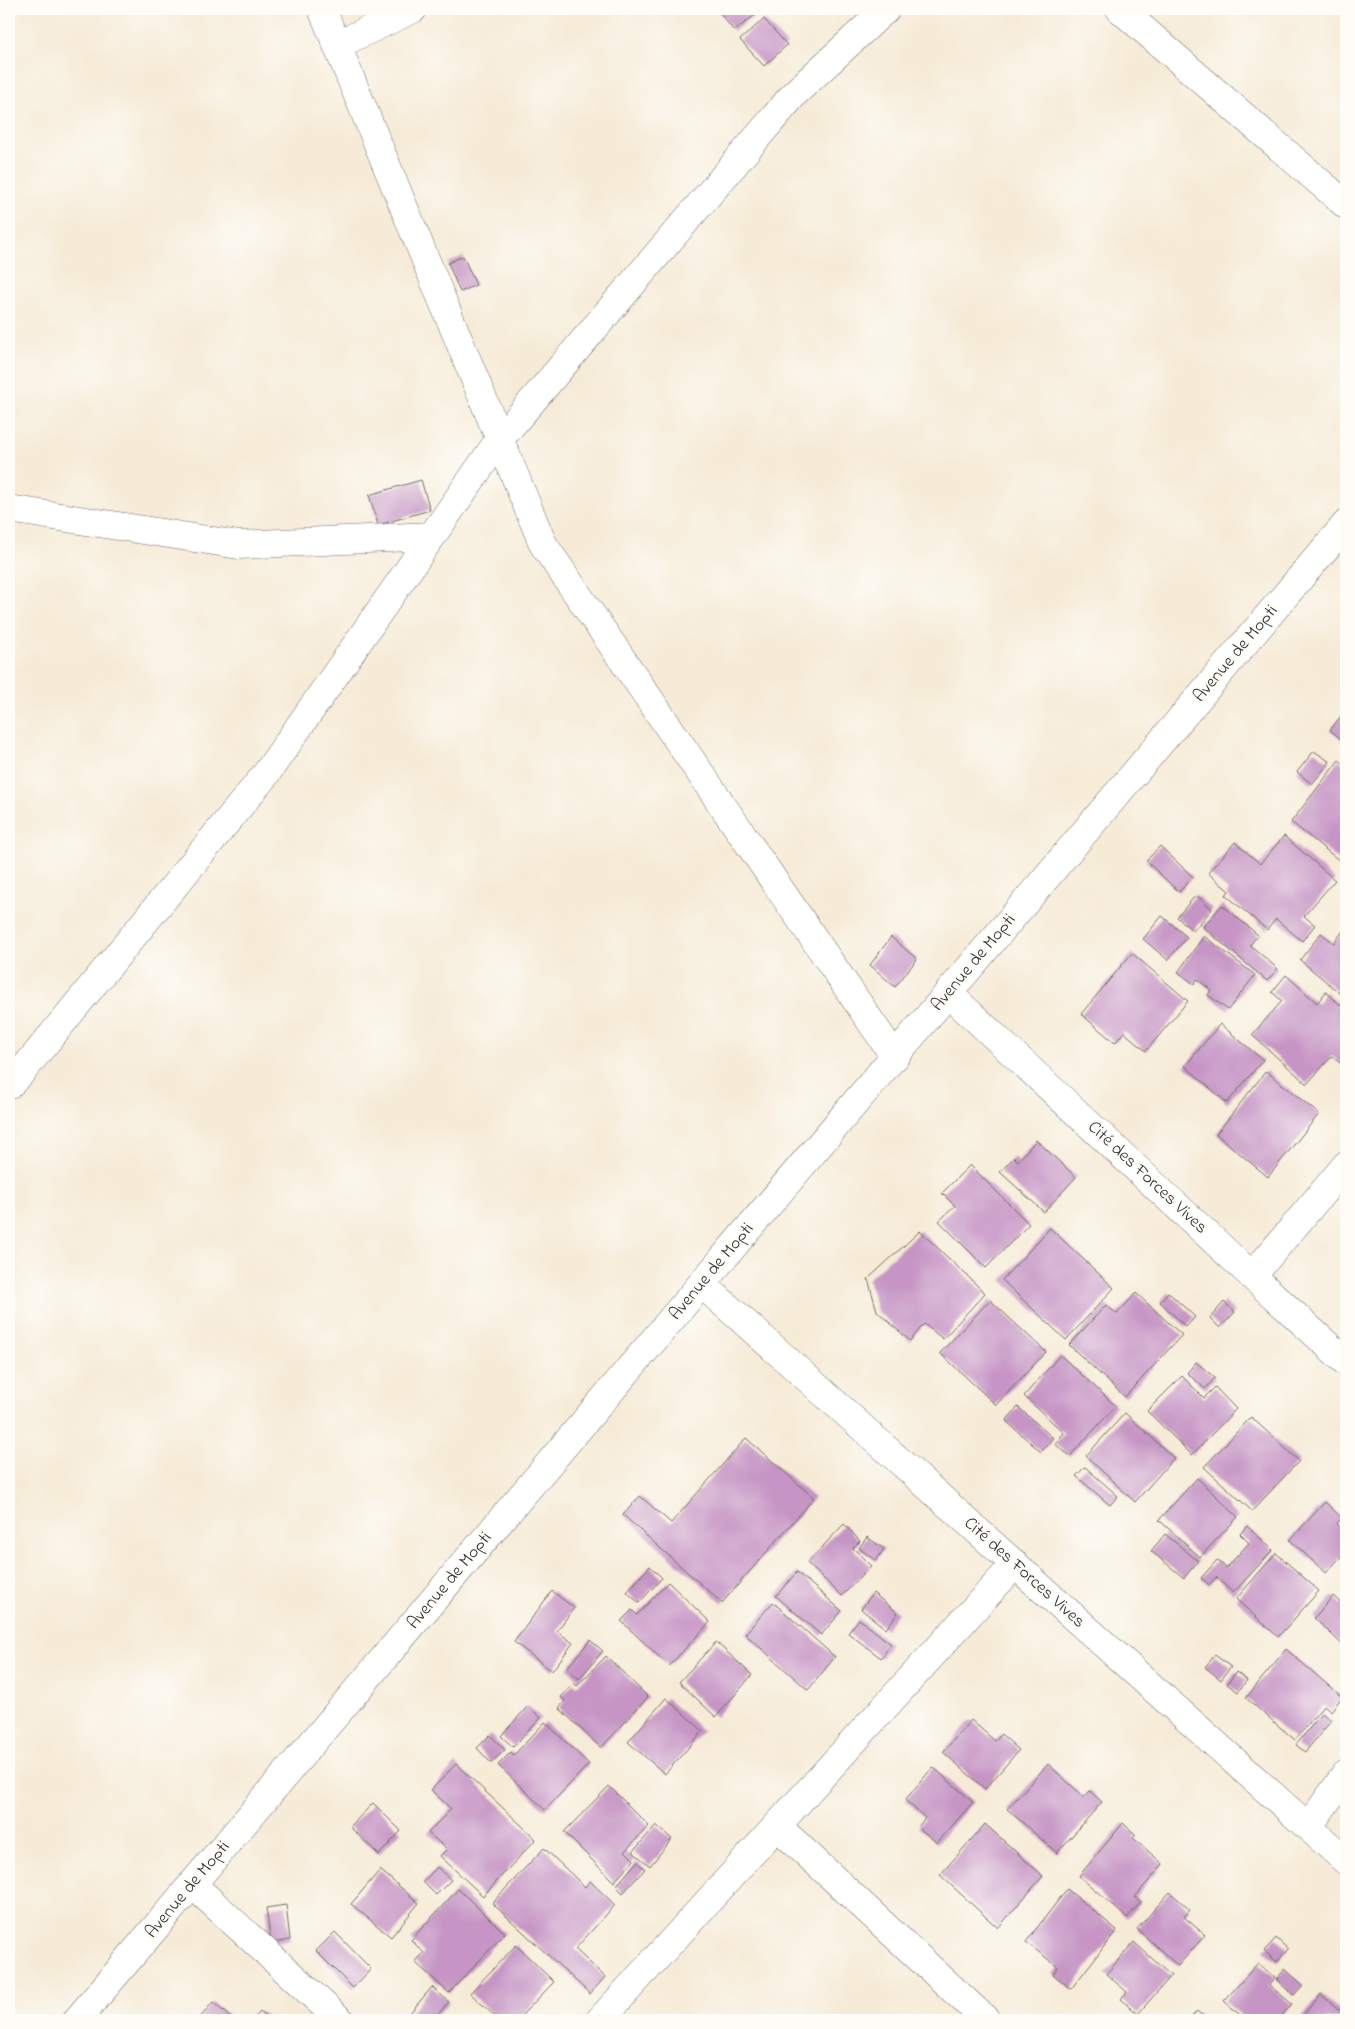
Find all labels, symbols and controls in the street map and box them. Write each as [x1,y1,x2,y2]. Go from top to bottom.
street label: Avenue de Mopti [1187,600,1285,708]
street label: Avenue de Mopti [925,909,1023,1017]
street label: Cité des Forces Vives [1081,1115,1213,1241]
street label: Avenue de Mopti [663,1218,761,1326]
street label: Cité des Forces Vives [957,1511,1091,1635]
street label: Avenue de Mopti [401,1527,499,1635]
street label: Avenue de Mopti [139,1836,237,1944]

